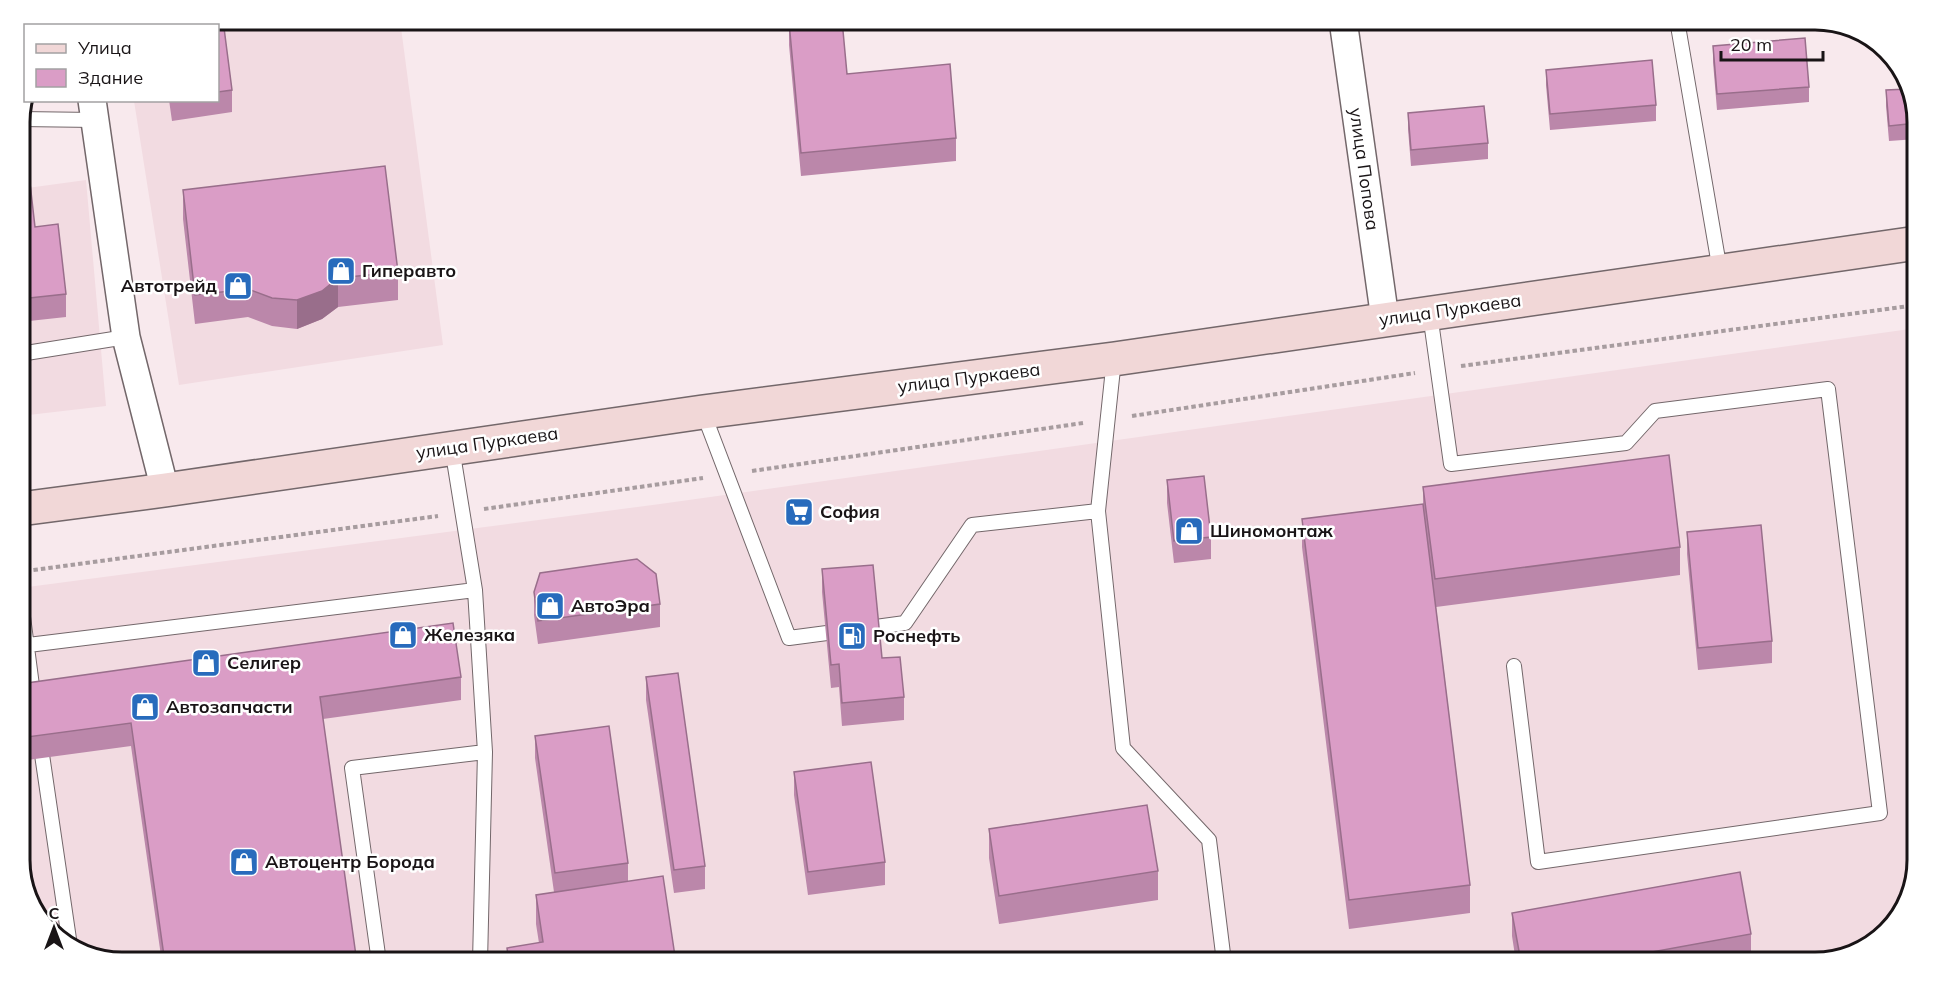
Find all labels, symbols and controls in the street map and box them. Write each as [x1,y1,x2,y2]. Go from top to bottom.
legend [24,24,219,102]
scale bar [1721,24,1823,62]
text: 20 m [1730,33,1772,56]
text: Улица [77,36,132,59]
text: Здание [78,66,143,89]
street label: улица Попова [1345,106,1384,232]
shop icon: Гиперавто [325,255,357,287]
place label: Гиперавто [362,259,456,282]
shop icon: Автотрейд [222,270,254,302]
place label: Автотрейд [121,274,218,297]
street label: улица Пуркаева [1377,288,1522,331]
street label: улица Пуркаева [896,357,1041,398]
street label: улица Пуркаева [414,421,559,464]
supermarket icon: София [783,496,815,528]
place label: София [820,500,880,523]
shop icon: Шиномонтаж [1173,515,1205,547]
place label: Шиномонтаж [1210,519,1334,542]
shop icon: АвтоЭра [534,590,566,622]
place label: АвтоЭра [571,594,650,617]
shop icon: Железяка [387,619,419,651]
fuel station icon: Роснефть [836,620,868,652]
place label: Железяка [424,623,515,646]
place label: Роснефть [873,624,960,647]
shop icon: Селигер [190,647,222,679]
place label: Селигер [227,651,301,674]
shop icon: Автозапчасти [129,691,161,723]
place label: Автозапчасти [166,695,293,718]
shop icon: Автоцентр Борода [228,846,260,878]
place label: Автоцентр Борода [265,850,435,873]
north arrow [24,898,84,958]
text: С [49,903,60,923]

